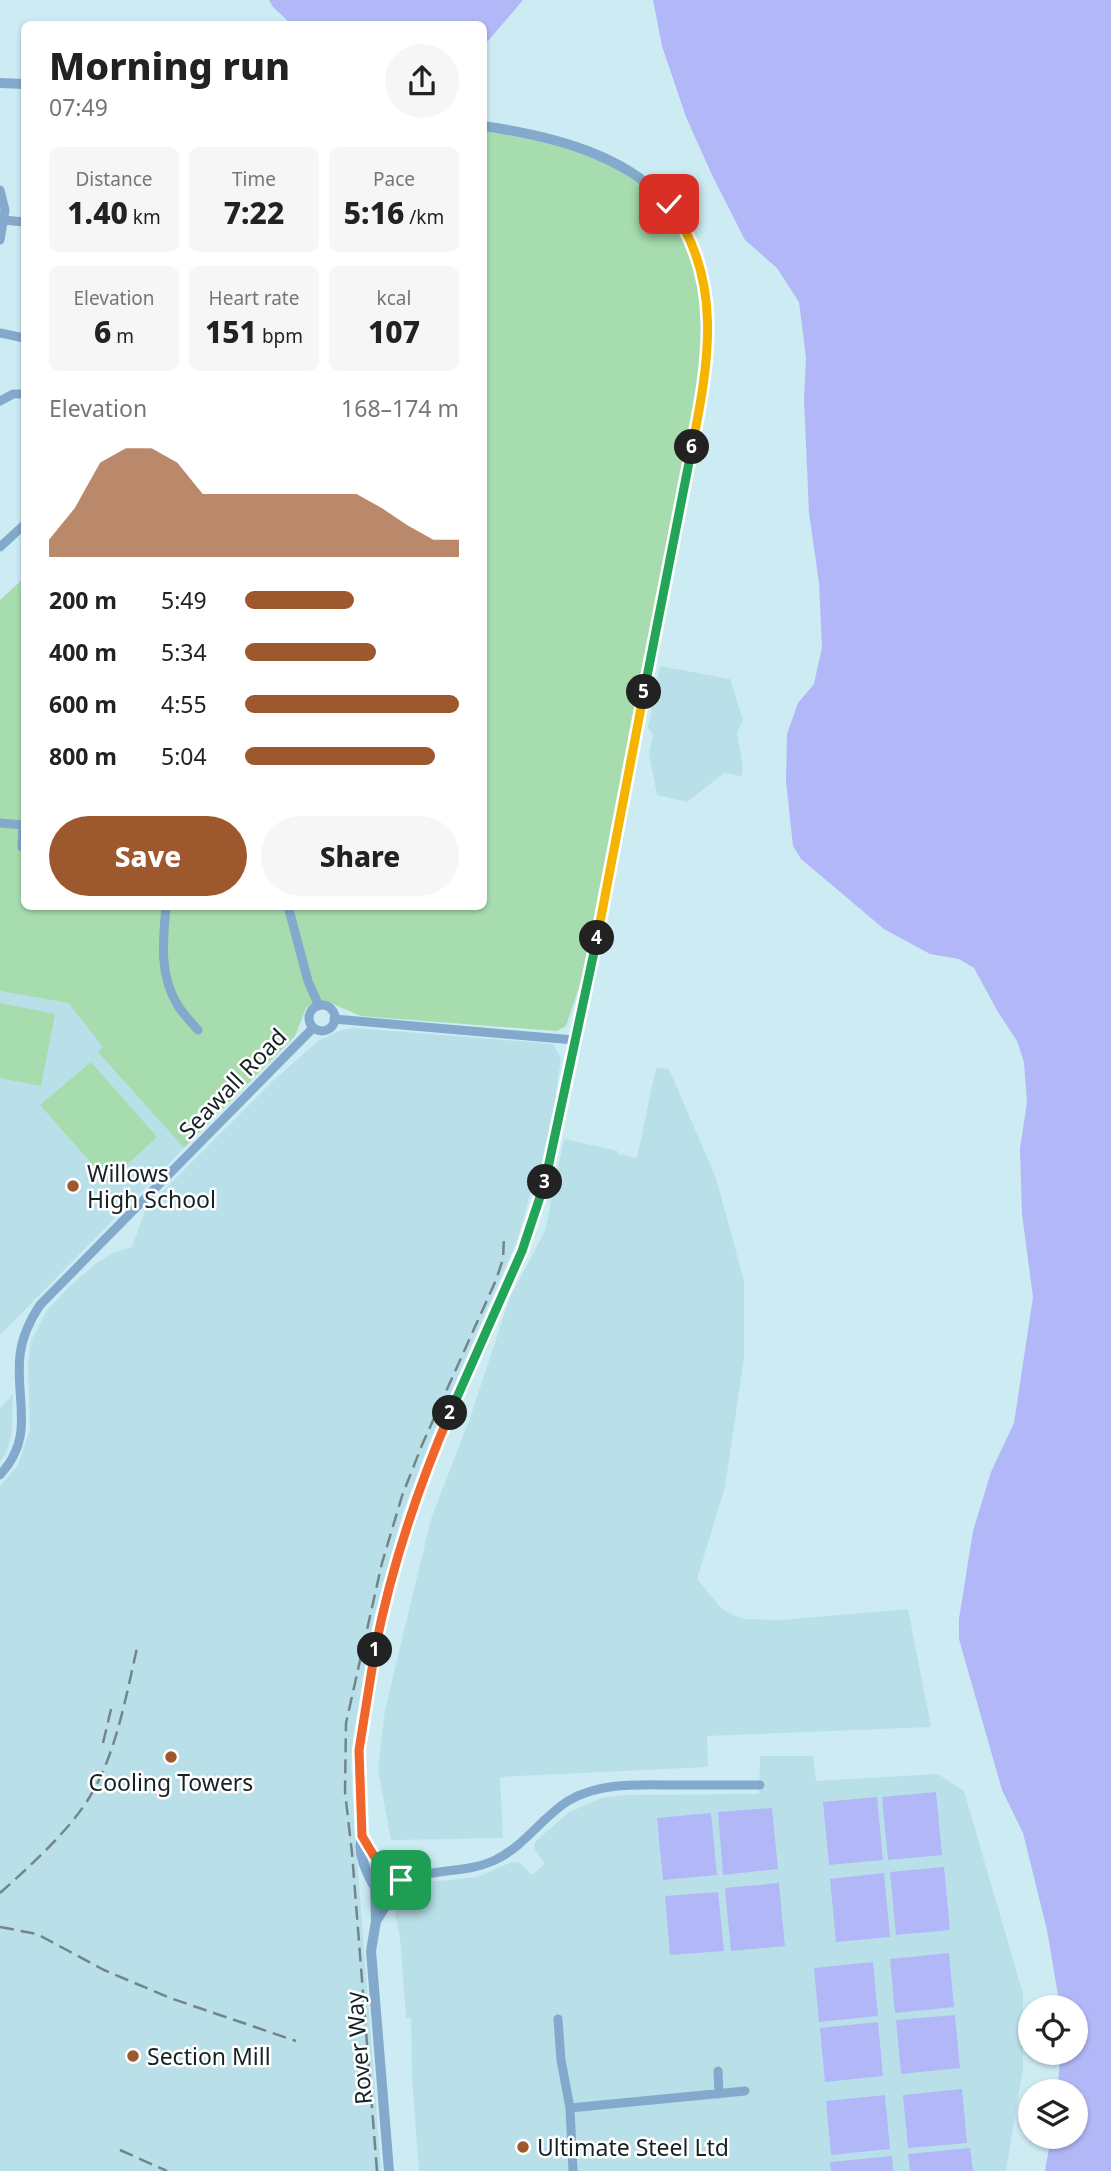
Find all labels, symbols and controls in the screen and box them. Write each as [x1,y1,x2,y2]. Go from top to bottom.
text: Morning run [49,39,290,91]
button: share [385,44,459,118]
text: 07:49 [49,91,108,123]
text: Distance [76,166,152,192]
text: Time [232,166,276,192]
text: Pace [373,166,415,192]
pin [639,174,699,234]
icon: check [650,185,688,223]
text: 1.40 [67,192,128,233]
text: 7:22 [224,192,284,233]
text: 5:16 [344,192,404,233]
text: km [128,204,161,230]
text: /km [404,204,444,230]
text: Elevation [73,285,155,311]
text: Heart rate [209,285,299,311]
text: kcal [377,285,411,311]
text: 6 [94,311,111,352]
text: 151 [205,311,257,352]
text: 107 [368,311,420,352]
text: m [111,323,134,349]
text: bpm [257,323,303,349]
text: Elevation [49,392,147,424]
text: 168–174 m [341,392,459,424]
pin: 6 [674,430,710,464]
text: 6 [686,433,697,459]
text: 200 m [49,584,117,616]
text: 5:49 [161,584,207,616]
text: 400 m [49,636,117,668]
text: 5:34 [161,636,207,668]
pin: 5 [626,674,662,710]
text: 5 [638,678,649,704]
text: 600 m [49,688,117,720]
text: 4:55 [161,688,207,720]
text: 800 m [49,740,117,772]
text: 5:04 [161,740,207,772]
button: Save [49,816,247,896]
button: Share [261,816,459,896]
pin: 4 [580,920,614,956]
text: 4 [591,924,602,950]
street label: Seawall Road [171,1021,293,1145]
place label: Willows High School [87,1157,216,1215]
pin: 3 [528,1164,562,1200]
text: 3 [539,1168,550,1194]
marker: Willows High School [65,1178,81,1194]
pin: 2 [433,1396,468,1430]
text: 2 [444,1399,455,1425]
pin: 1 [358,1632,392,1668]
text: 1 [369,1636,380,1662]
marker: Cooling Towers [163,1749,179,1765]
place label: Cooling Towers [89,1766,253,1798]
pin [371,1850,431,1910]
icon: arrive [382,1861,420,1899]
street label: Rover Way [337,1990,379,2106]
map controls [1018,1995,1088,2149]
button: locate [1018,1995,1088,2065]
place label: Section Mill [147,2040,271,2072]
marker: Section Mill [125,2048,141,2064]
button: layers [1018,2079,1088,2149]
place label: Ultimate Steel Ltd [537,2131,729,2163]
marker: Ultimate Steel Ltd [515,2139,531,2155]

